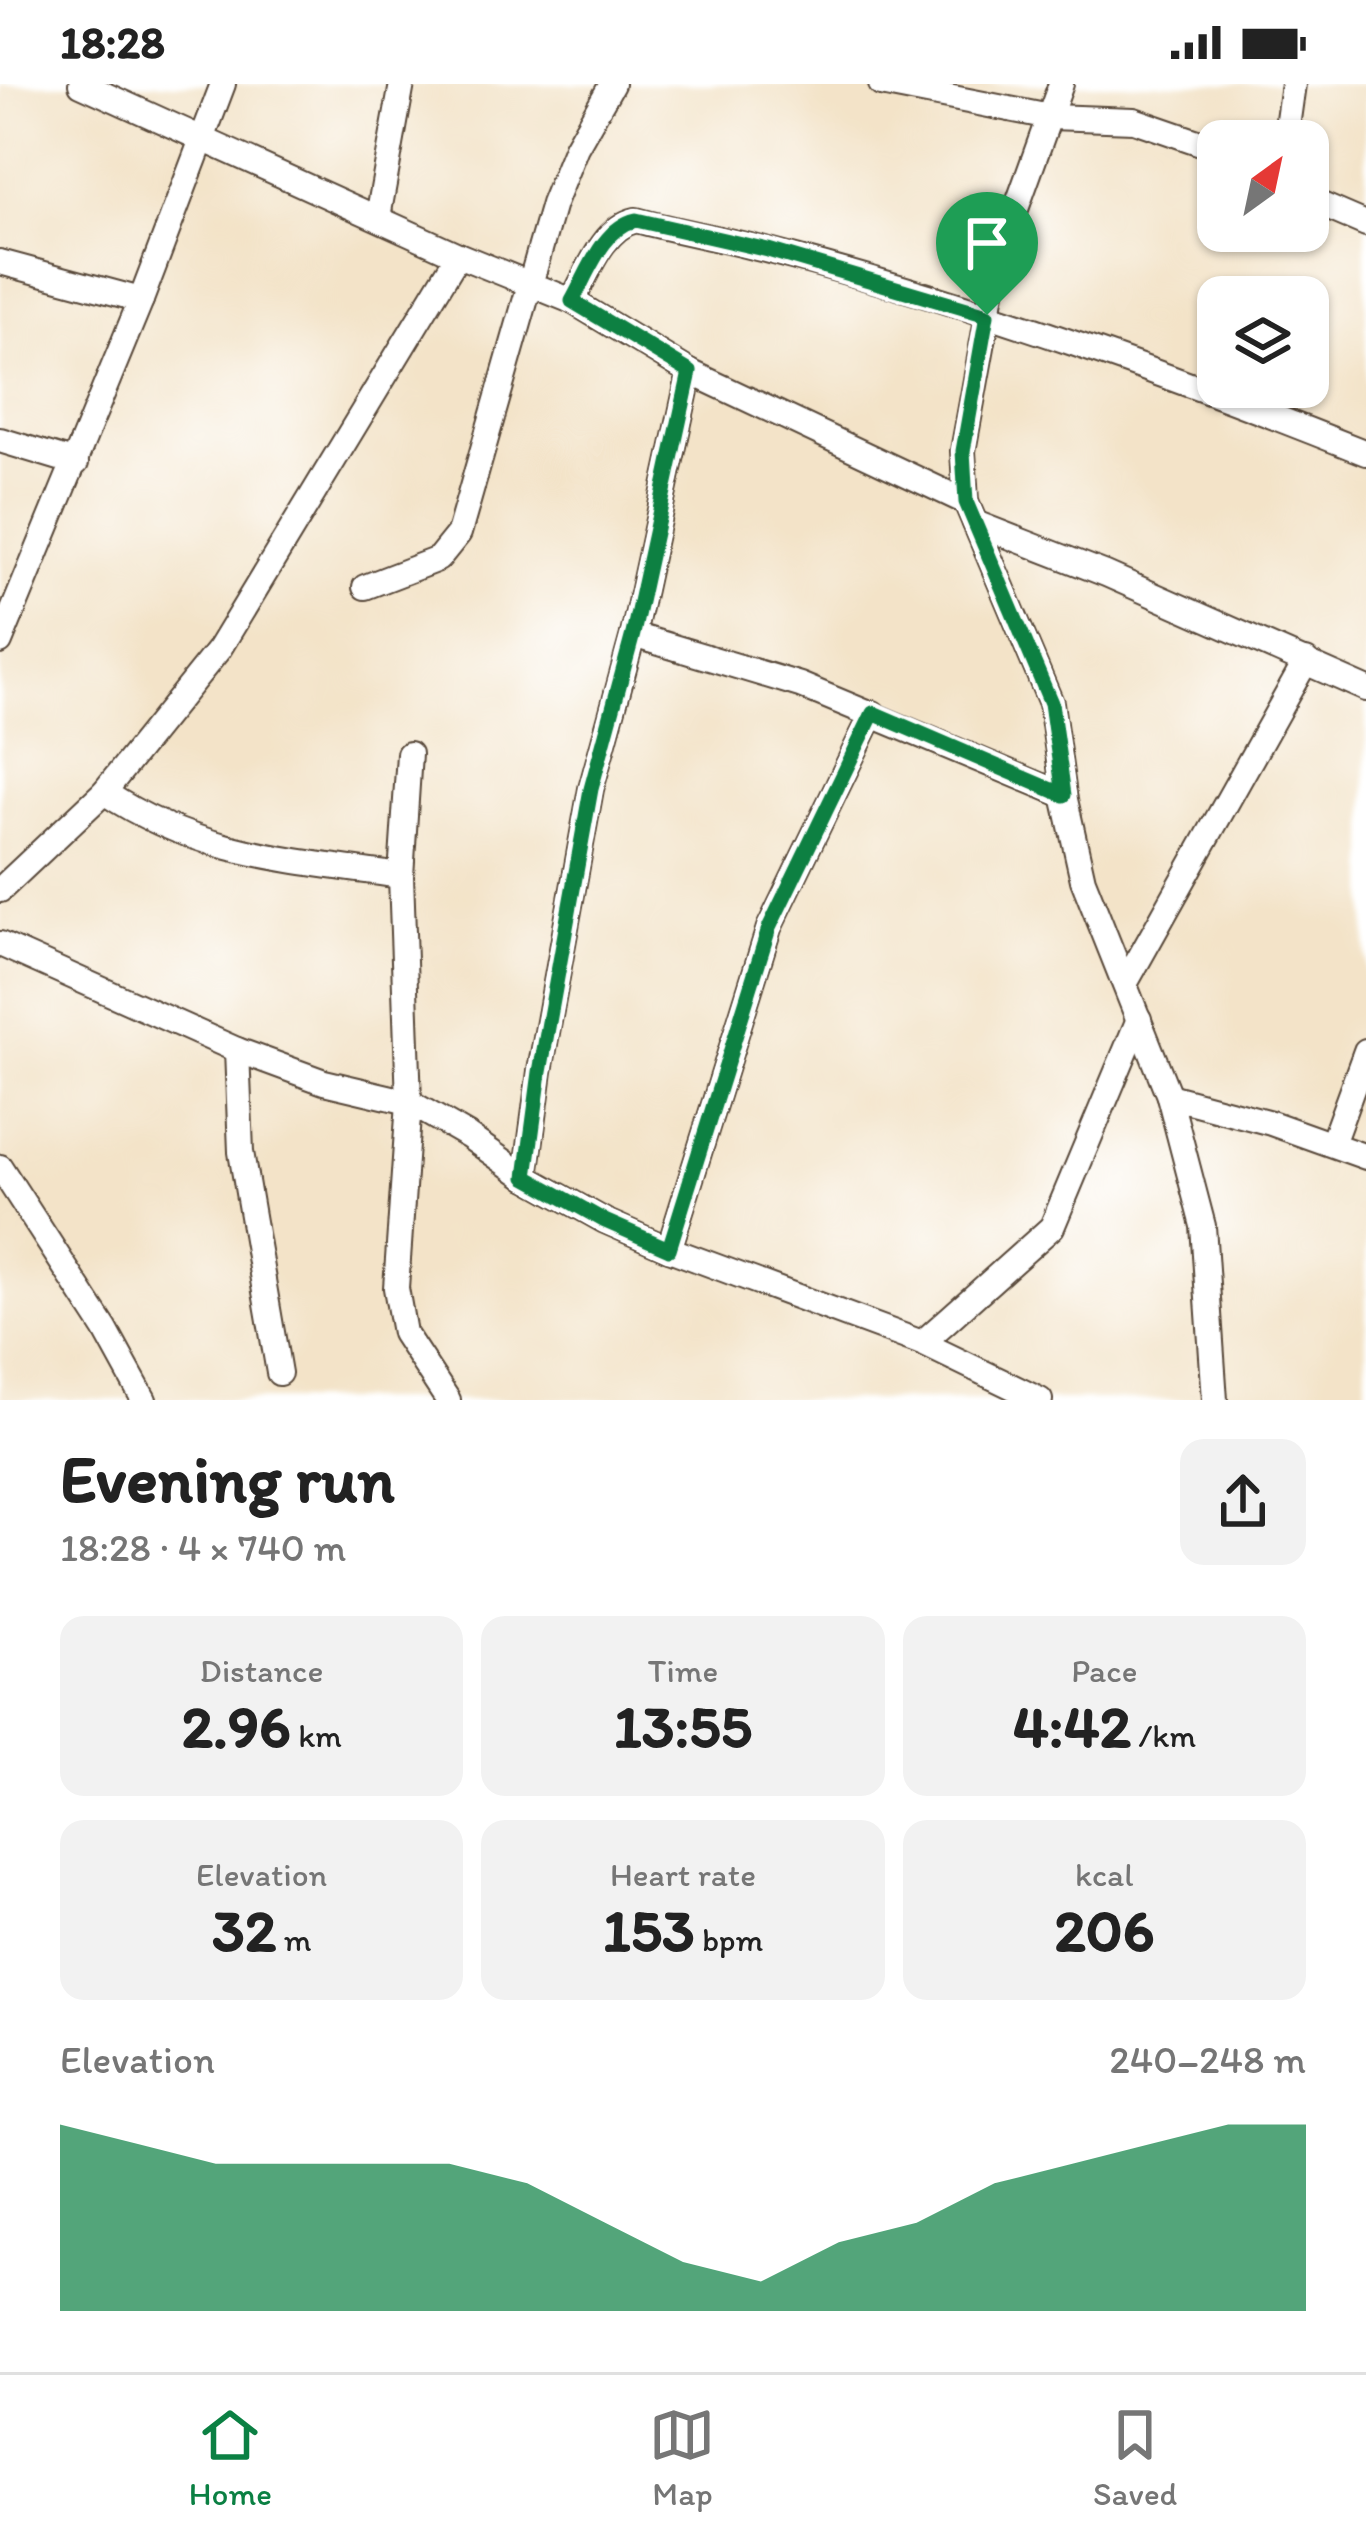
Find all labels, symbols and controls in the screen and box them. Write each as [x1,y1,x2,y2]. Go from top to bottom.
text: 18:28 [60,15,165,69]
north arrow [1197,120,1329,252]
map controls [1197,120,1329,408]
pin [936,192,1038,315]
icon: arrive [954,210,1020,276]
button: layers [1197,276,1329,408]
text: Evening run [60,1439,395,1519]
button: share [1180,1439,1306,1565]
text: 18:28 · 4 × 740 m [60,1524,346,1571]
text: Distance [200,1651,323,1690]
text: Time [648,1651,718,1690]
text: Pace [1071,1651,1137,1690]
text: 2.96 [181,1690,291,1762]
text: 13:55 [614,1690,752,1762]
text: 4:42 [1013,1690,1131,1762]
text: km [291,1716,342,1755]
text: /km [1131,1716,1196,1755]
text: Elevation [196,1855,327,1894]
text: Heart rate [610,1855,756,1894]
text: kcal [1075,1855,1134,1894]
text: 32 [212,1894,276,1966]
text: 153 [603,1894,695,1966]
text: 206 [1054,1894,1154,1966]
text: m [276,1920,311,1959]
text: bpm [695,1920,763,1959]
text: Elevation [60,2036,215,2083]
text: 240–248 m [1109,2036,1306,2083]
tab: Home [189,2402,272,2513]
tab: Map [649,2402,715,2513]
tab: Saved [1093,2402,1177,2513]

